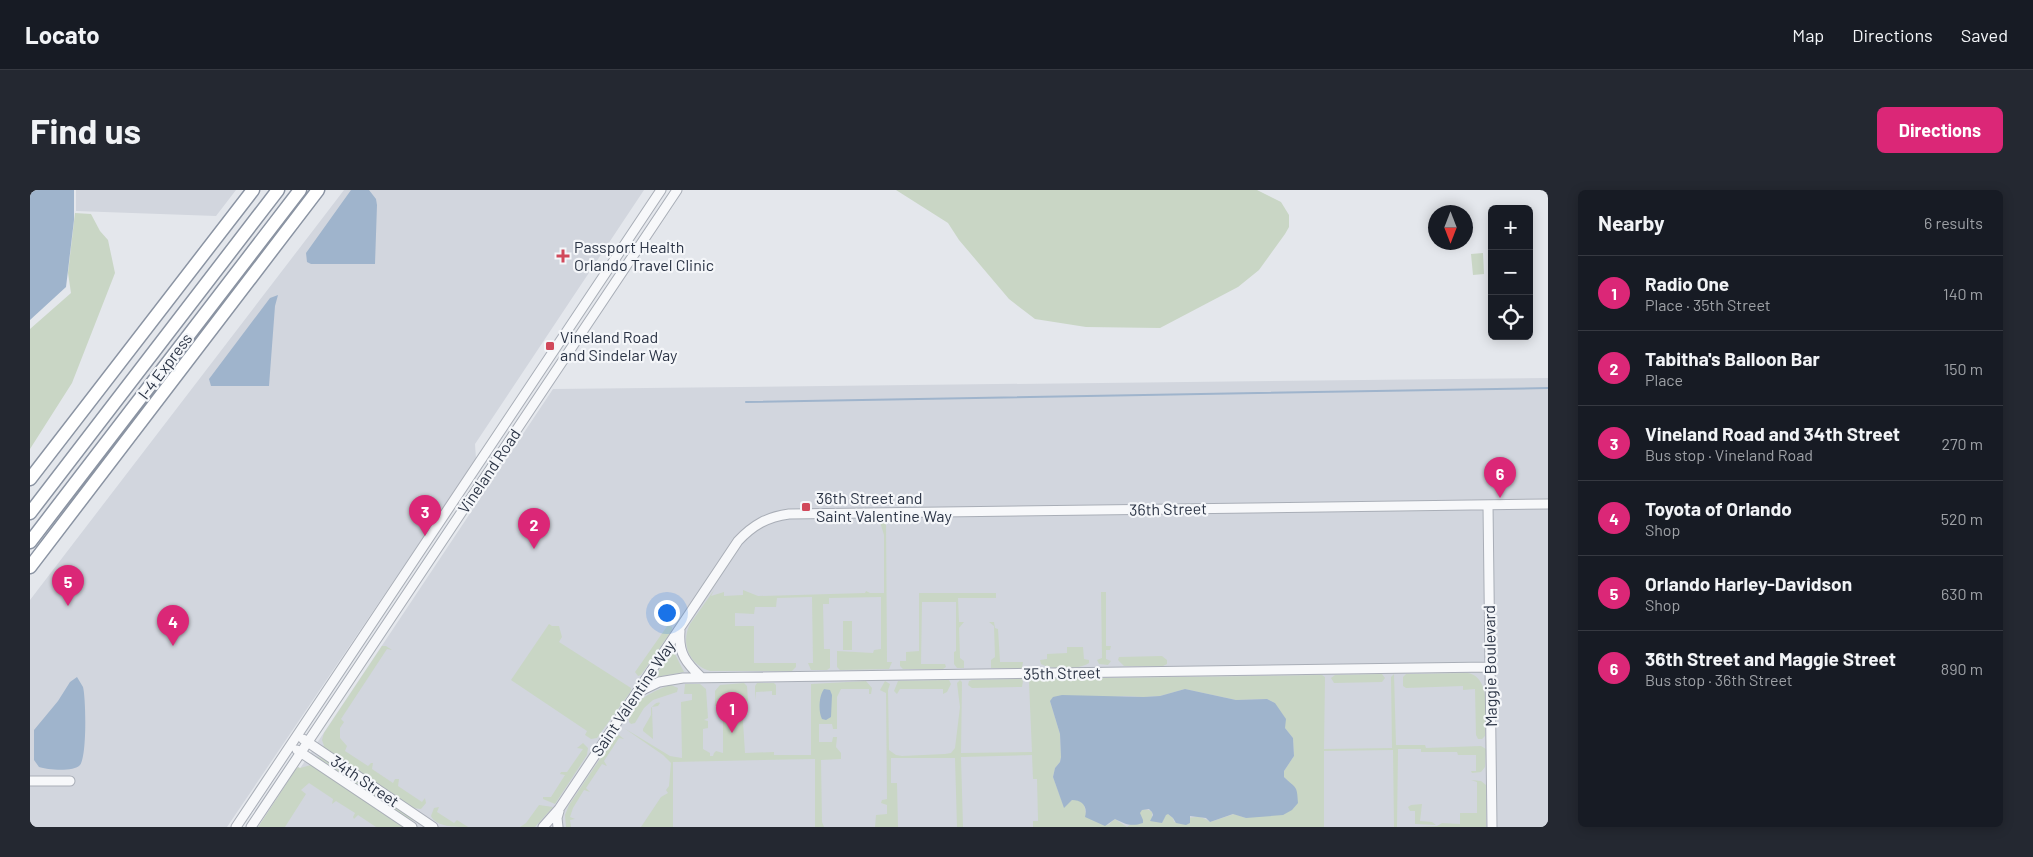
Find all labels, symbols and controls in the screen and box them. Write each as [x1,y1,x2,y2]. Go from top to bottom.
text: Locato [25,20,100,49]
text: Map [1792,24,1824,46]
text: Directions [1852,24,1933,46]
text: Saved [1961,24,2008,46]
button: Directions [1877,107,2003,153]
text: Find us [30,109,141,151]
north arrow [1428,205,1473,250]
map controls [1488,205,1533,340]
button: + [1488,205,1533,250]
text: Nearby [1598,210,1664,235]
text: 6 results [1924,213,1983,232]
place label: Passport Health Orlando Travel Clinic [574,237,714,274]
marker: Passport Health Orlando Travel Clinic [556,249,570,263]
button: − [1488,250,1533,295]
text: Radio One [1645,272,1729,295]
text: 1 [1611,284,1617,303]
text: 140 m [1943,284,1983,303]
button: locate [1488,295,1533,340]
text: Place · 35th Street [1645,295,1771,314]
place label: Vineland Road and Sindelar Way [560,327,678,364]
street label: I-4 Express [134,329,196,403]
marker: Vineland Road and Sindelar Way [544,340,556,352]
text: Tabitha's Balloon Bar [1645,347,1820,370]
text: 2 [1610,359,1618,378]
text: 150 m [1944,359,1983,378]
text: Place [1645,370,1683,389]
text: Vineland Road and 34th Street [1645,422,1900,445]
street label: Vineland Road [453,425,524,517]
text: 3 [1610,434,1618,453]
text: 270 m [1941,434,1983,453]
text: Bus stop · Vineland Road [1645,445,1813,464]
pin: 6 [1484,457,1516,498]
place label: 36th Street and Saint Valentine Way [816,488,952,525]
pin: 3 [409,495,441,536]
text: Toyota of Orlando [1645,497,1792,520]
street label: 36th Street [1129,498,1207,519]
marker: 36th Street and Saint Valentine Way [800,501,812,513]
pin: 2 [518,508,550,549]
text: 4 [1609,509,1619,528]
text: 520 m [1941,509,1983,528]
text: Shop [1645,520,1680,539]
pin: 5 [52,565,84,606]
text: Orlando Harley-Davidson [1645,572,1852,595]
text: 5 [1610,584,1618,603]
text: 630 m [1941,584,1983,603]
text: Shop [1645,595,1680,614]
your location [654,600,680,626]
pin: 4 [157,605,189,646]
street label: Maggie Boulevard [1479,605,1500,727]
street label: Saint Valentine Way [587,636,679,759]
text: 36th Street and Maggie Street [1645,647,1896,670]
text: 6 [1610,659,1618,678]
text: 890 m [1941,659,1983,678]
street label: 35th Street [1023,662,1101,683]
text: Bus stop · 36th Street [1645,670,1793,689]
pin: 1 [716,692,748,733]
street label: 34th Street [327,751,403,810]

